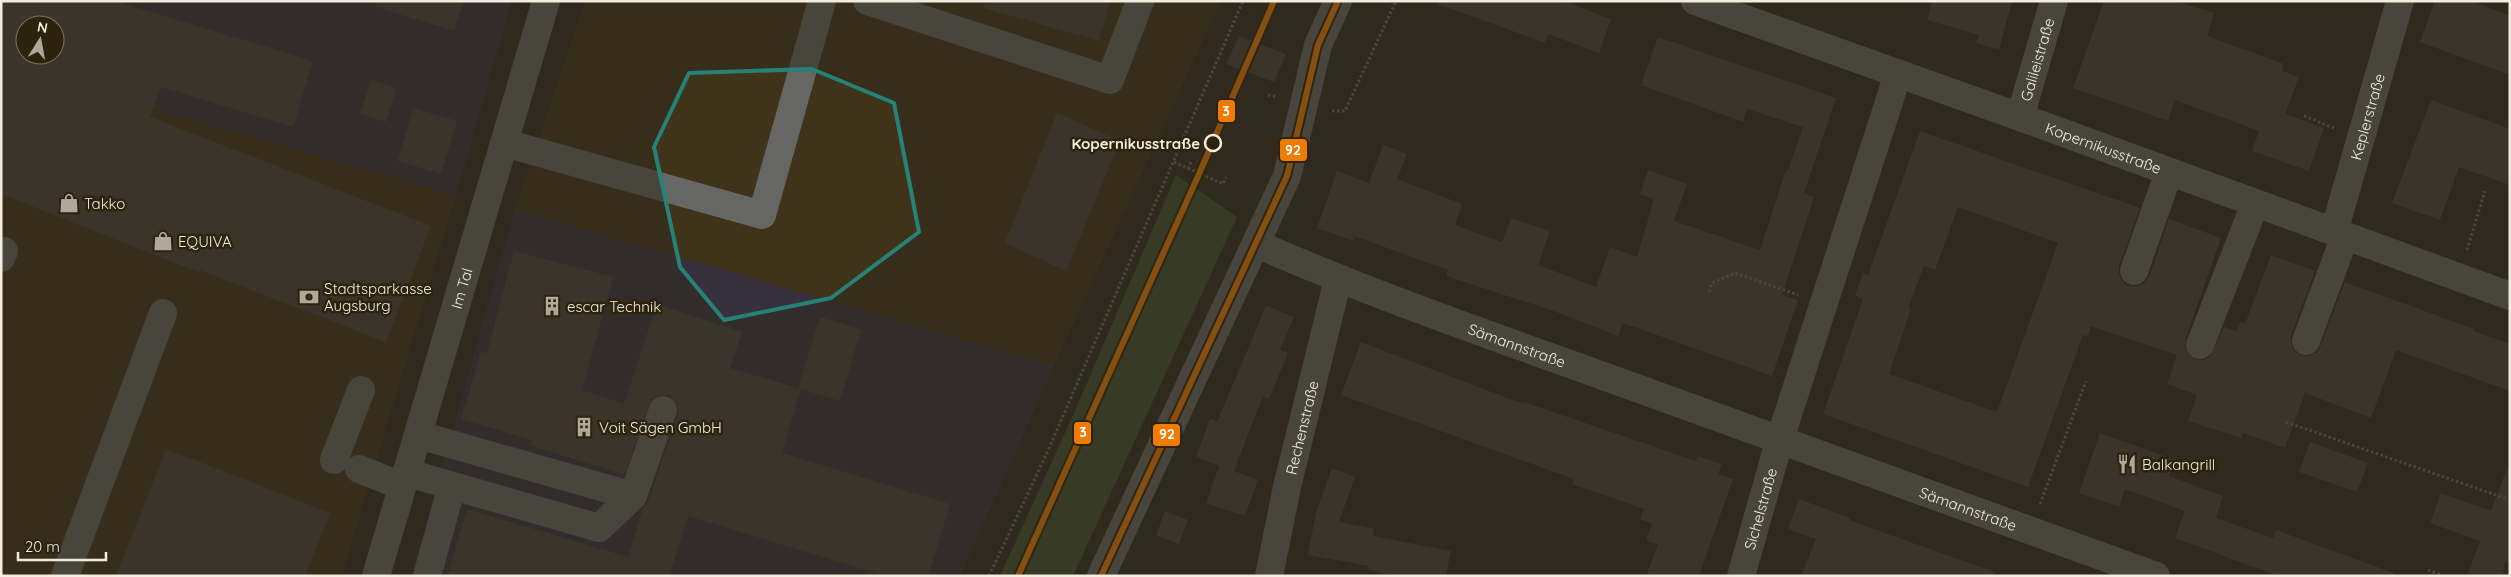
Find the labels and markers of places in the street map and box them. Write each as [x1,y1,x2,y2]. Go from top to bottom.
place label: Kopernikusstraße [1071,134,1200,153]
marker: Kopernikusstraße [1204,134,1222,152]
shop icon: Takko [58,192,80,214]
place label: Takko [84,194,125,213]
shop icon: EQUIVA [152,230,174,252]
place label: EQUIVA [178,232,232,251]
place label: Stadtsparkasse Augsburg [324,279,432,315]
bank icon: Stadtsparkasse Augsburg [298,286,320,308]
building icon: escar Technik [541,295,563,317]
place label: escar Technik [567,297,661,316]
building icon: Voit Sägen GmbH [573,416,595,438]
place label: Voit Sägen GmbH [599,418,722,437]
restaurant icon: Balkangrill [2116,453,2138,475]
place label: Balkangrill [2142,455,2215,474]

